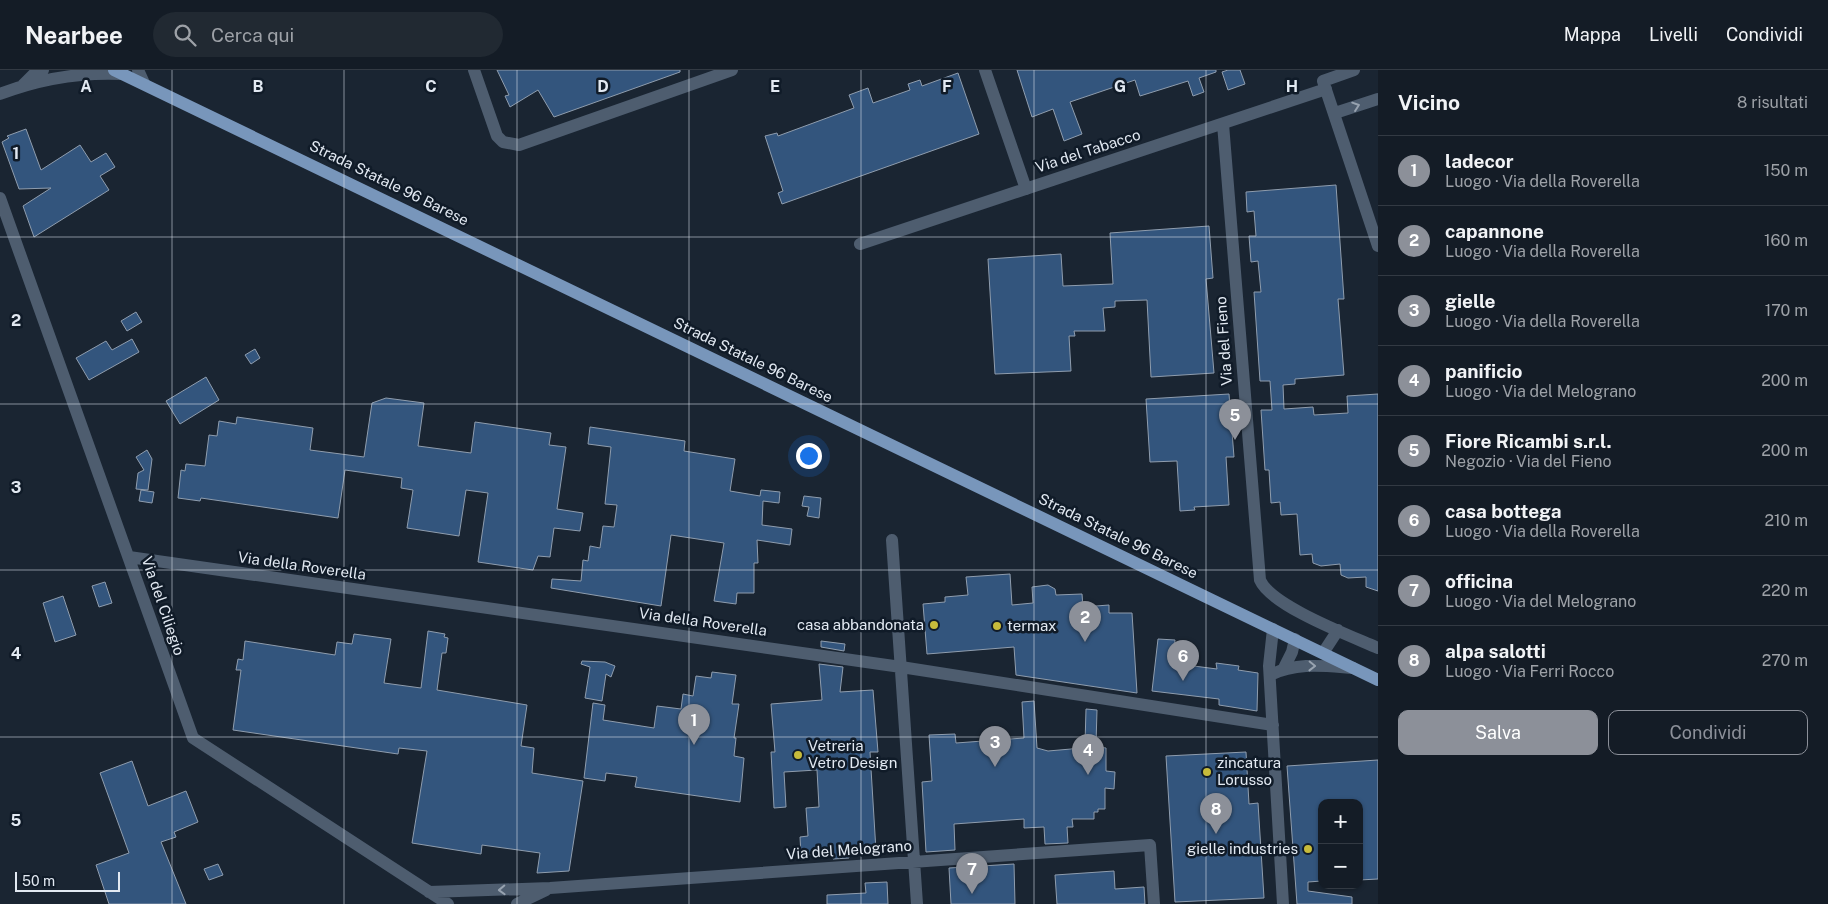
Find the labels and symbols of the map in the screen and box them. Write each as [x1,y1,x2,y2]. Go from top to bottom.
text: A [80,77,92,96]
text: B [253,77,264,96]
text: C [425,77,437,96]
text: D [597,77,609,96]
text: E [770,77,780,96]
text: F [942,77,952,96]
text: G [1114,77,1126,96]
text: H [1286,77,1298,96]
one-way arrow [1352,102,1360,112]
street label: Via del Tabacco [1033,126,1142,176]
street label: Strada Statale 96 Barese [307,137,472,229]
text: 1 [13,144,19,163]
street label: Via del Fieno [1212,296,1235,386]
text: 2 [11,311,21,330]
street label: Strada Statale 96 Barese [671,314,836,406]
pin: 5 [1219,399,1251,440]
your location [796,443,822,469]
text: 3 [11,478,21,497]
street label: Strada Statale 96 Barese [1036,490,1201,582]
street label: Via della Roverella [237,548,367,583]
street label: Via del Ciliegio [139,554,188,658]
pin: 2 [1069,601,1101,642]
street label: Via della Roverella [638,604,768,639]
place label: casa abbandonata [797,616,924,633]
place label: termax [1007,617,1057,634]
marker: casa abbandonata [928,619,940,631]
marker: termax [991,620,1003,632]
pin: 6 [1167,640,1199,681]
text: 4 [11,644,22,663]
one-way arrow [1308,661,1316,671]
pin: 1 [678,704,710,745]
pin: 3 [979,726,1011,767]
pin: 4 [1072,734,1104,775]
place label: Vetreria Vetro Design [808,737,897,771]
marker: Vetreria Vetro Design [792,749,804,761]
place label: zincatura Lorusso [1217,754,1281,788]
marker: zincatura Lorusso [1201,766,1213,778]
pin: 8 [1200,793,1232,834]
text: 5 [11,811,22,830]
street label: Via del Melograno [786,837,912,862]
place label: gielle industries [1187,840,1298,857]
marker: gielle industries [1302,843,1314,855]
pin: 7 [956,853,988,894]
scale bar [15,869,120,892]
one-way arrow [497,884,505,895]

